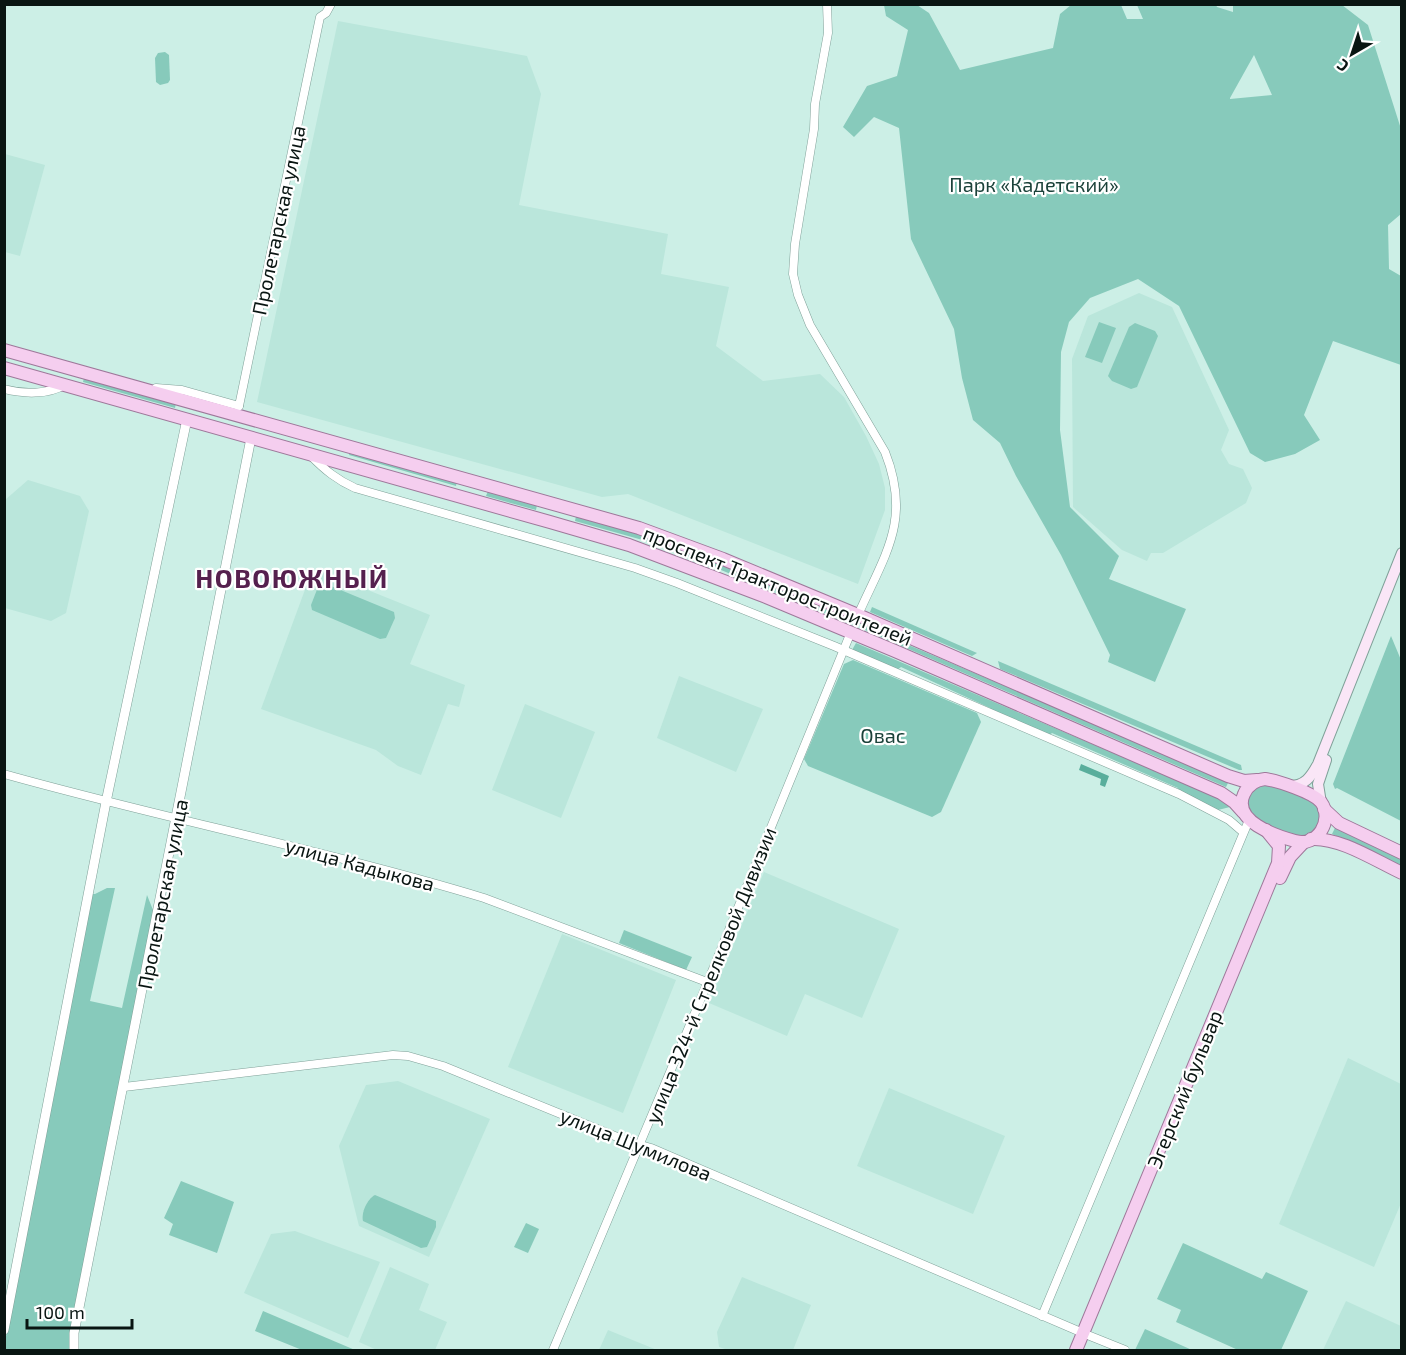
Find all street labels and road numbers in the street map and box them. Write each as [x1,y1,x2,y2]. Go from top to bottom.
street label: Пролетарская улица [246,123,311,317]
street label: проспект Тракторостроителей [640,520,916,650]
street label: Пролетарская улица [132,797,193,991]
street label: улица 324-й Стрелковой Дивизии [639,823,782,1127]
street label: улица Кадыкова [282,833,437,896]
street label: Эгерский бульвар [1141,1007,1228,1172]
street label: улица Шумилова [556,1103,715,1186]

